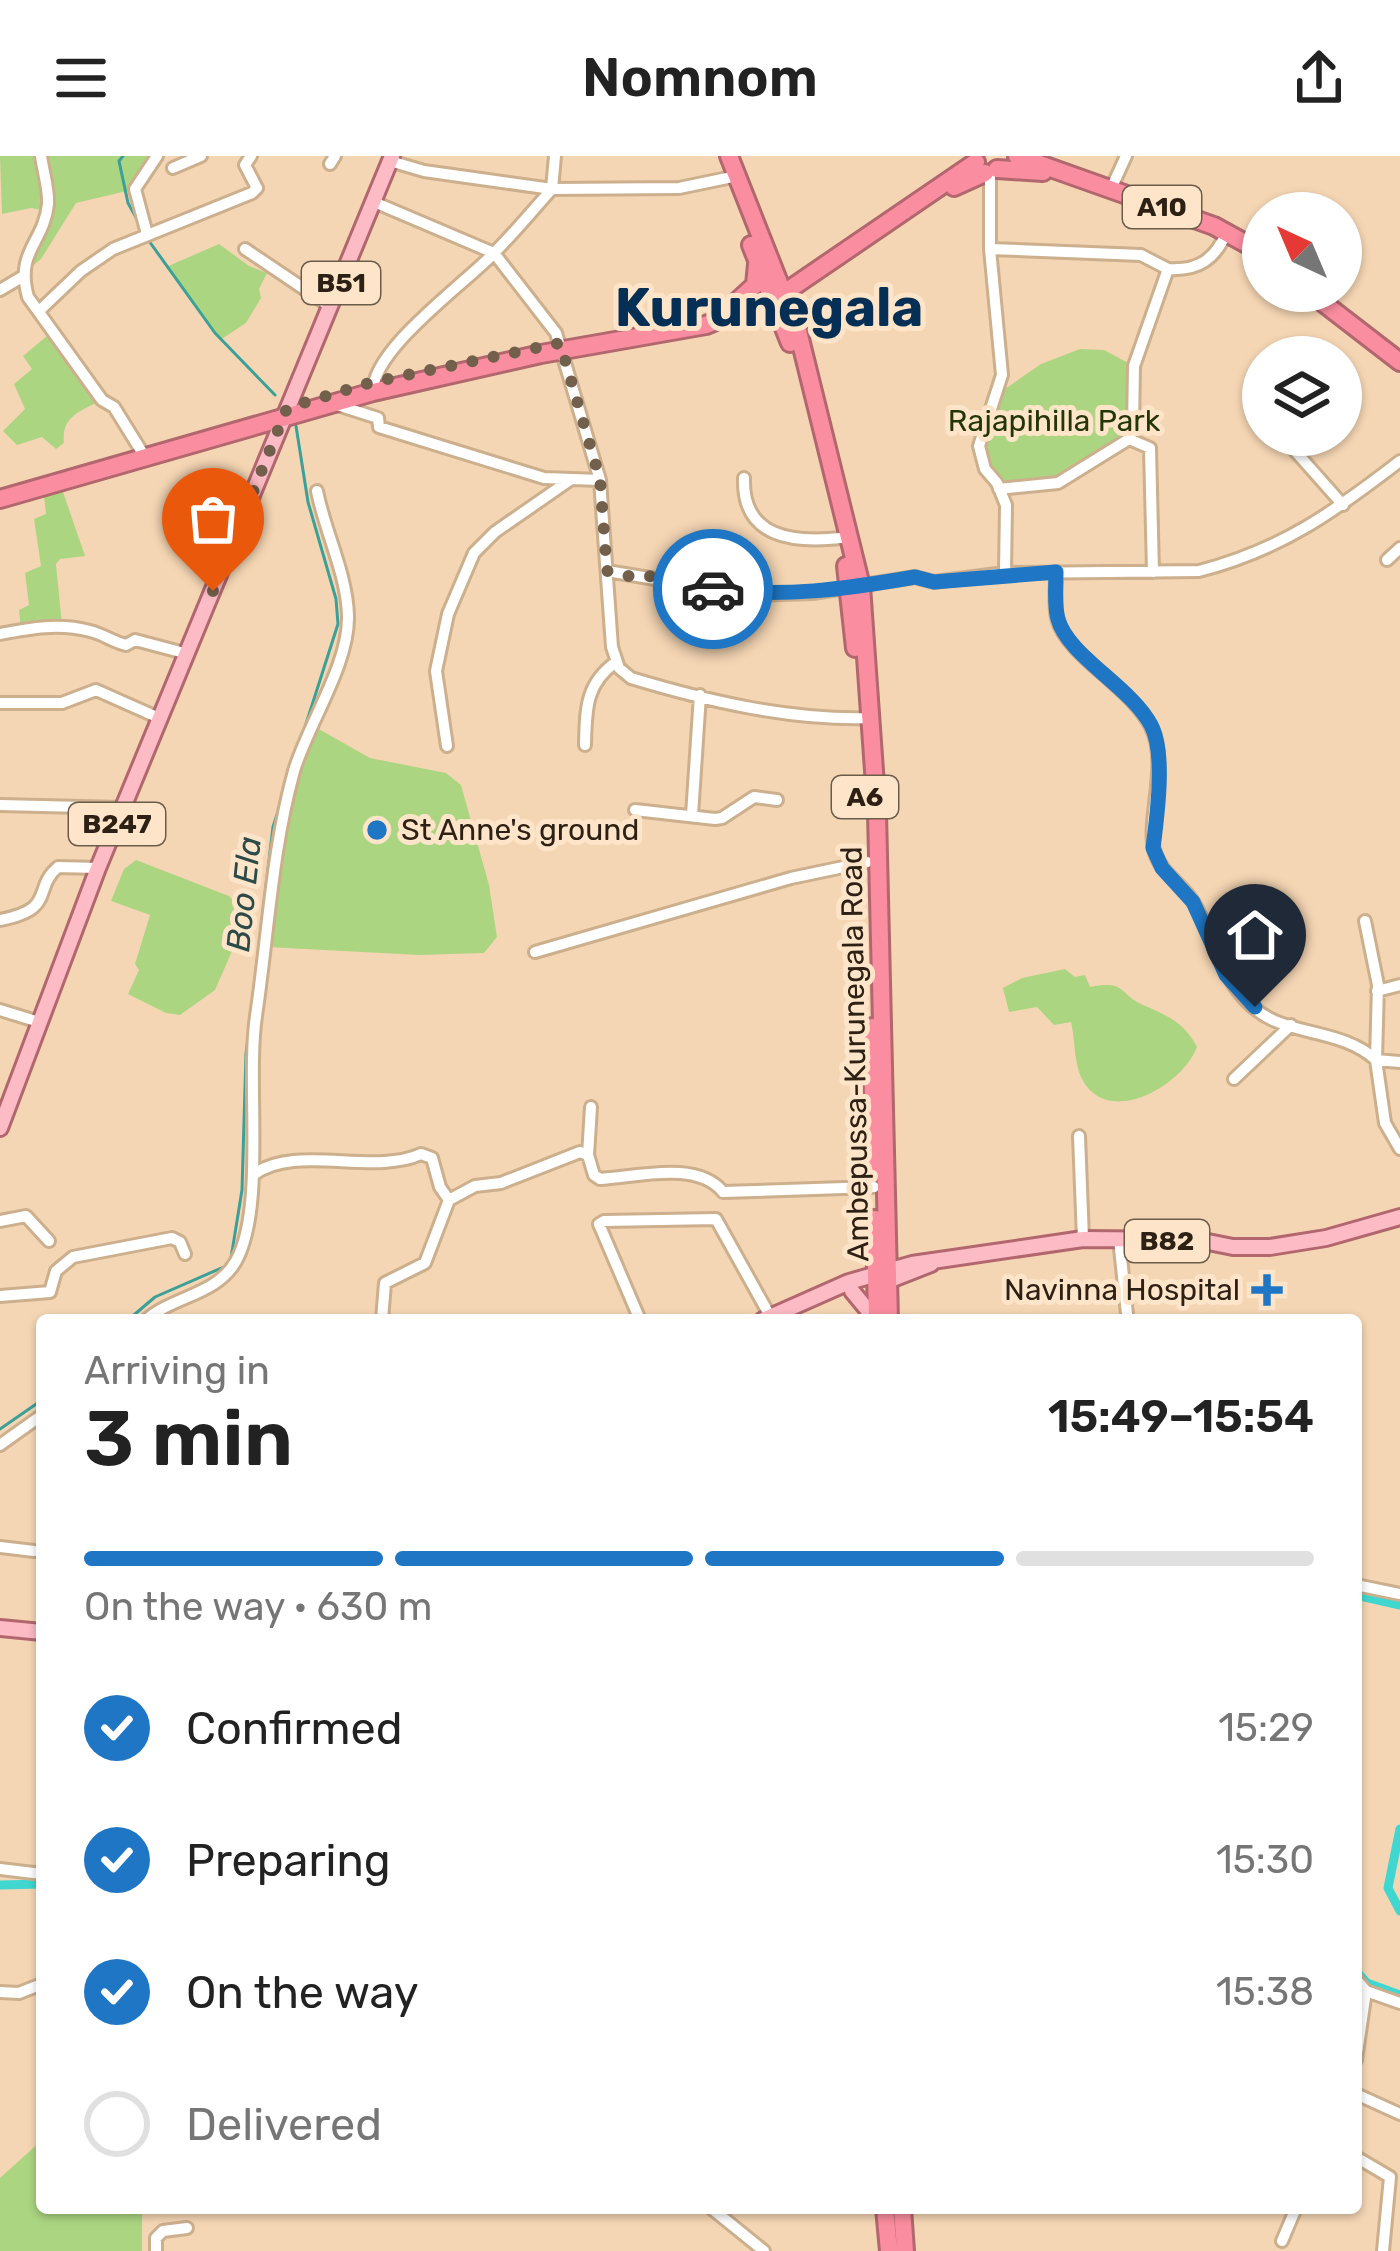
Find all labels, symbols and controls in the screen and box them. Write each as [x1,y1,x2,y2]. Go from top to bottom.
icon: menu [48,45,114,111]
icon: share [1286,45,1352,111]
text: Nomnom [582,46,818,110]
road number: A10 [1123,186,1201,228]
north arrow [1242,192,1362,312]
map controls [1242,192,1362,456]
road number: B51 [302,262,380,304]
district label: Kurunegala [615,276,923,340]
button: layers [1242,336,1362,456]
park label: Rajapihilla Park [948,403,1161,439]
pin [162,468,264,591]
icon: bag [180,486,246,552]
courier [653,529,773,649]
icon: car [680,556,746,622]
road number: A6 [832,776,898,818]
road number: B247 [69,803,165,845]
place label: St Anne's ground [401,812,639,848]
marker: St Anne's ground [364,817,390,843]
water label: Boo Ela [218,835,269,954]
street label: Ambepussa-Kurunegala Road [833,846,877,1262]
pin [1204,884,1306,1007]
icon: home [1222,902,1288,968]
road number: B82 [1125,1220,1209,1262]
place label: Navinna Hospital [1004,1272,1240,1308]
marker: Navinna Hospital [1251,1274,1283,1306]
text: Arriving in [84,1348,270,1394]
text: 15:49–15:54 [1048,1390,1314,1443]
text: 3 min [84,1392,293,1485]
text: On the way · 630 m [84,1584,432,1630]
icon: check [84,1695,150,1761]
text: Confirmed [186,1702,403,1755]
text: 15:29 [1218,1705,1314,1751]
icon: check [84,1827,150,1893]
text: Preparing [186,1834,391,1887]
text: 15:30 [1216,1837,1314,1883]
icon: check [84,1959,150,2025]
text: On the way [186,1966,419,2019]
text: 15:38 [1216,1969,1314,2015]
text: Delivered [186,2098,382,2151]

